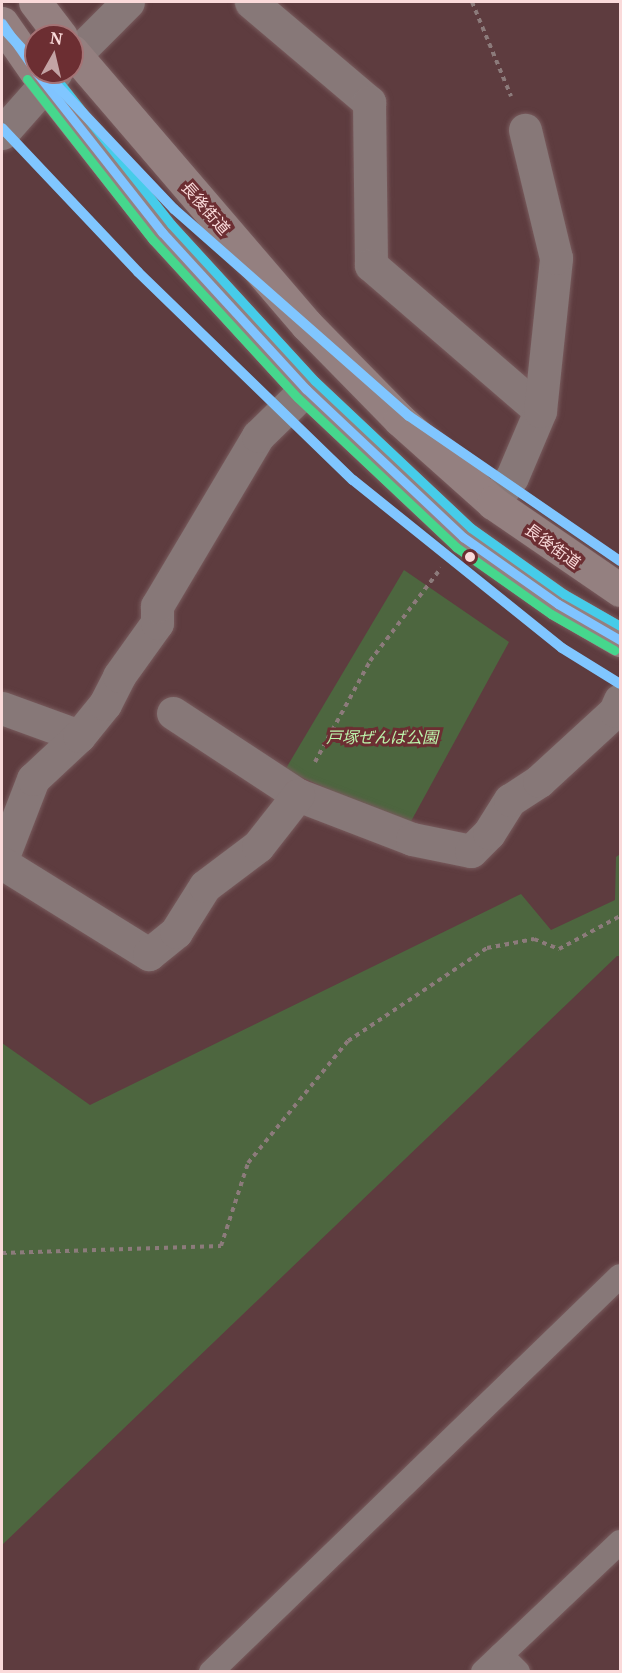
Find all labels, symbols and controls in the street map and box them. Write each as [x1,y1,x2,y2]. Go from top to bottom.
north arrow [24,24,84,84]
text: N [48,26,64,50]
street label: 長後街道 [178,178,234,238]
street label: 長後街道 [521,519,585,573]
unlabelled marker [464,551,476,563]
park label: 戸塚ぜんば公園 [326,727,438,747]

